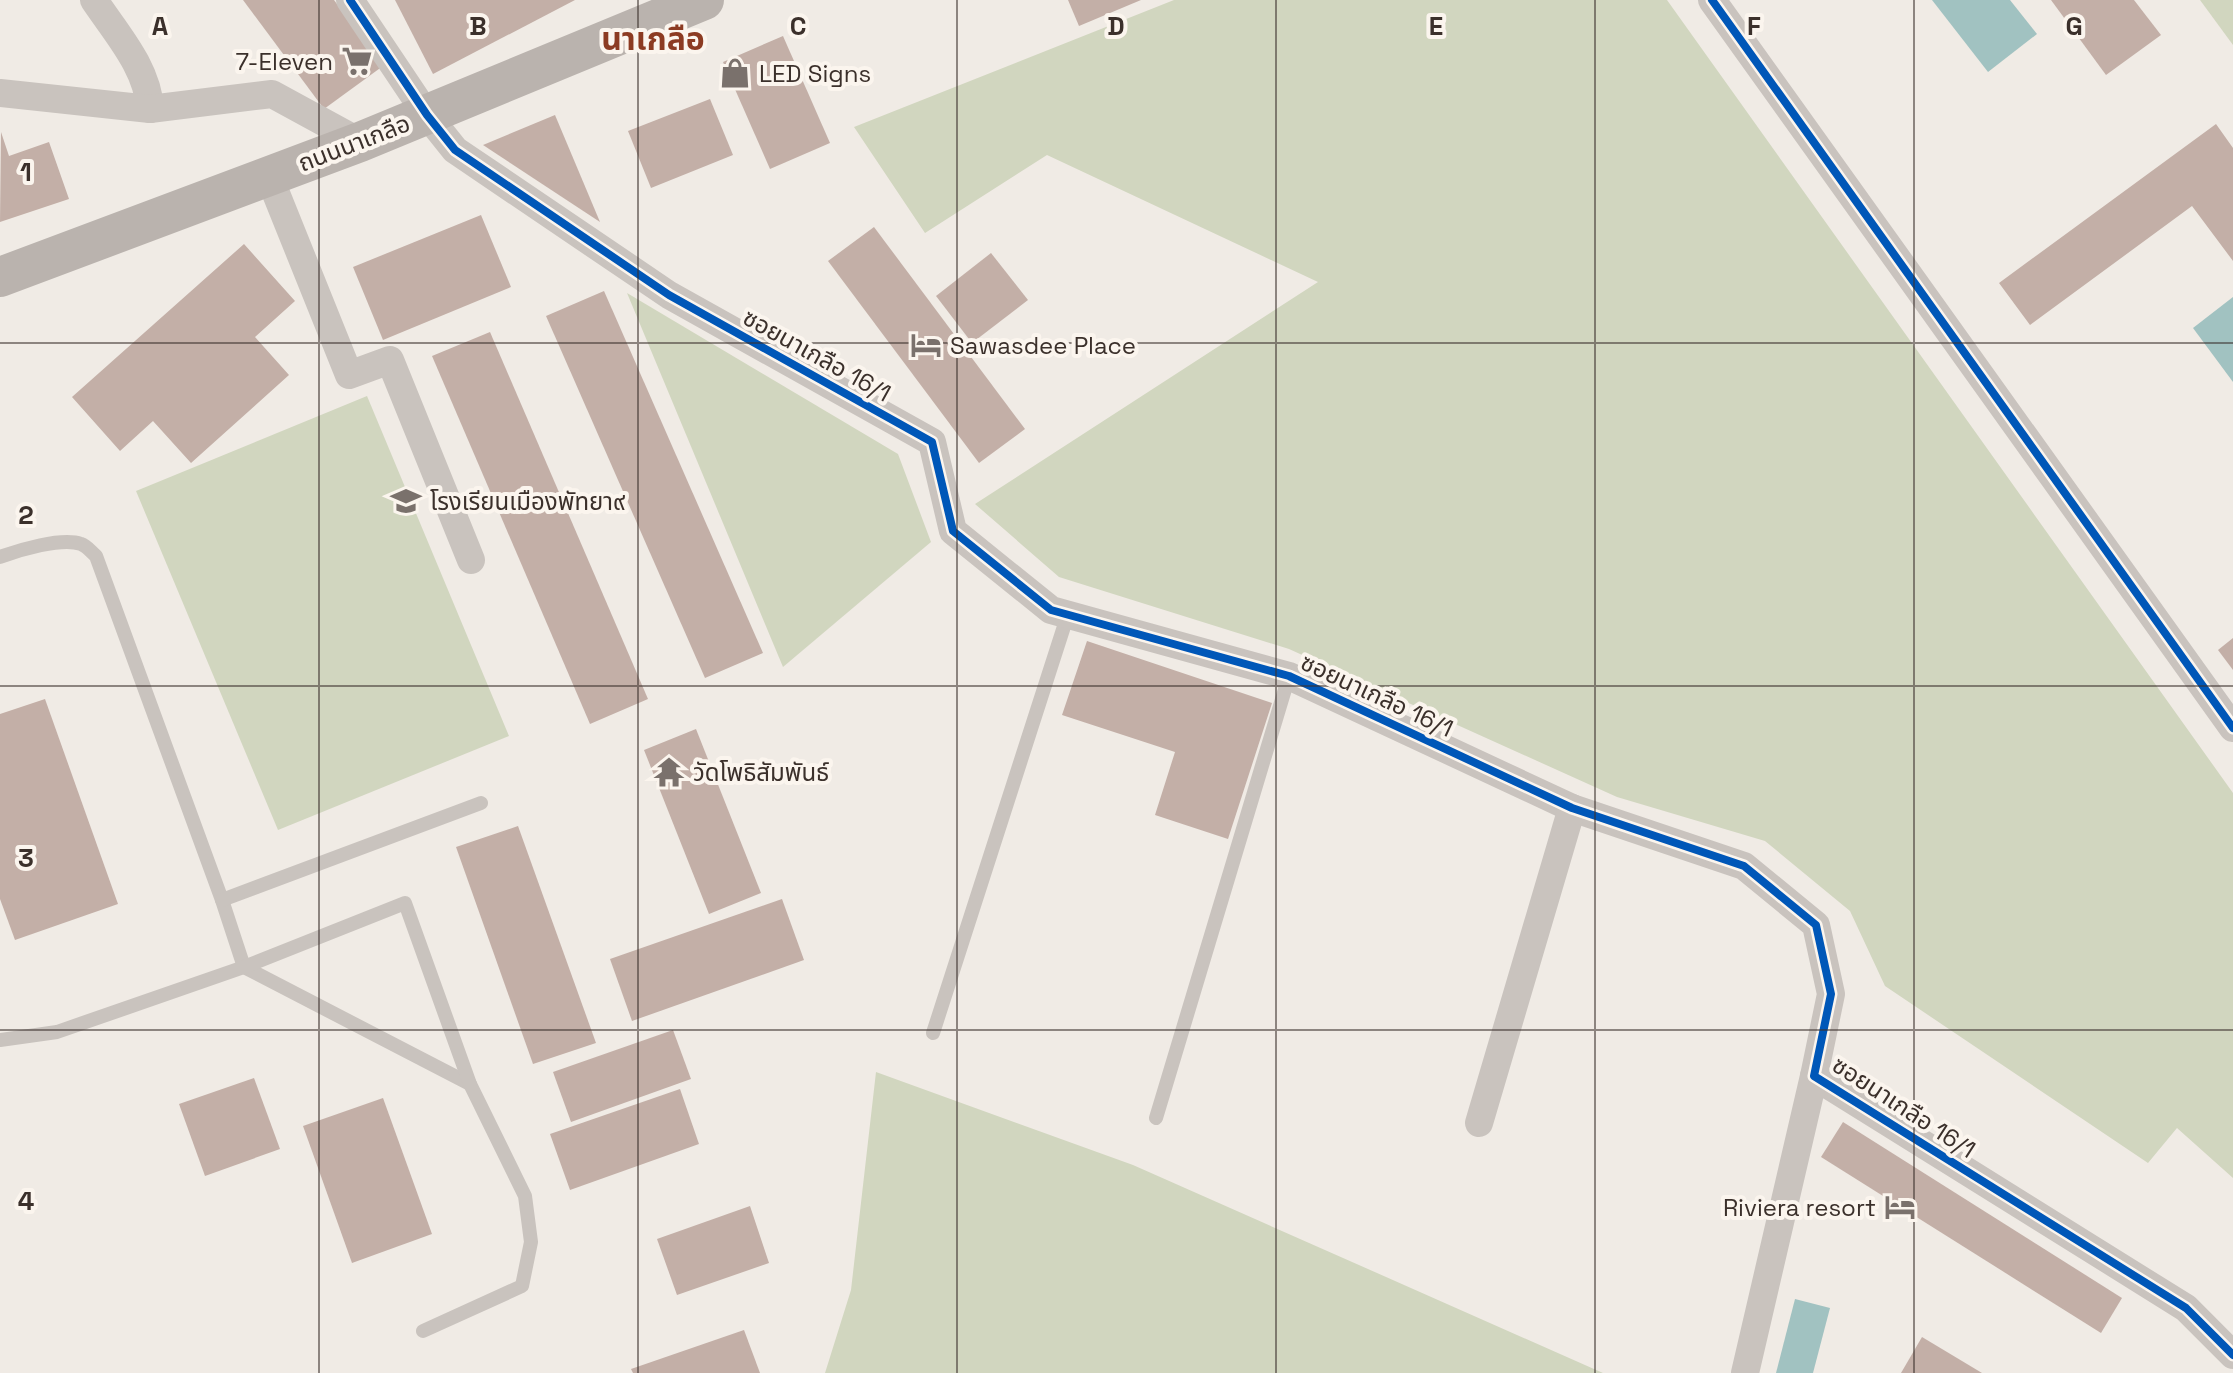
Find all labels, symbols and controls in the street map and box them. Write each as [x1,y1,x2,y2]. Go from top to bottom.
text: A [152,9,169,43]
text: B [469,9,487,43]
text: C [790,9,806,43]
text: D [1107,9,1125,43]
text: E [1429,9,1443,43]
text: F [1747,9,1761,43]
text: G [2065,9,2083,43]
district label: นาเกลือ [601,19,705,59]
supermarket icon: 7-Eleven [340,44,374,78]
place label: 7-Eleven [235,46,333,77]
shop icon: LED Signs [718,56,752,90]
place label: LED Signs [759,58,871,89]
street label: ถนนนาเกลือ [294,108,414,178]
text: 1 [20,155,32,189]
street label: ซอยนาเกลือ 16/1 [738,302,896,408]
hotel icon: Sawasdee Place [909,328,943,362]
place label: Sawasdee Place [950,330,1136,361]
school or university icon: โรงเรียนเมืองพัทยา๙ [389,484,423,518]
place label: โรงเรียนเมืองพัทยา๙ [430,486,625,517]
text: 2 [18,498,34,532]
street label: ซอยนาเกลือ 16/1 [1296,646,1458,744]
temple icon: วัดโพธิสัมพันธ์ [652,755,686,789]
place label: วัดโพธิสัมพันธ์ [693,757,830,788]
text: 3 [18,841,34,875]
street label: ซอยนาเกลือ 16/1 [1827,1049,1981,1165]
text: 4 [18,1184,34,1218]
hotel icon: Riviera resort [1883,1190,1917,1224]
place label: Riviera resort [1723,1192,1876,1223]

